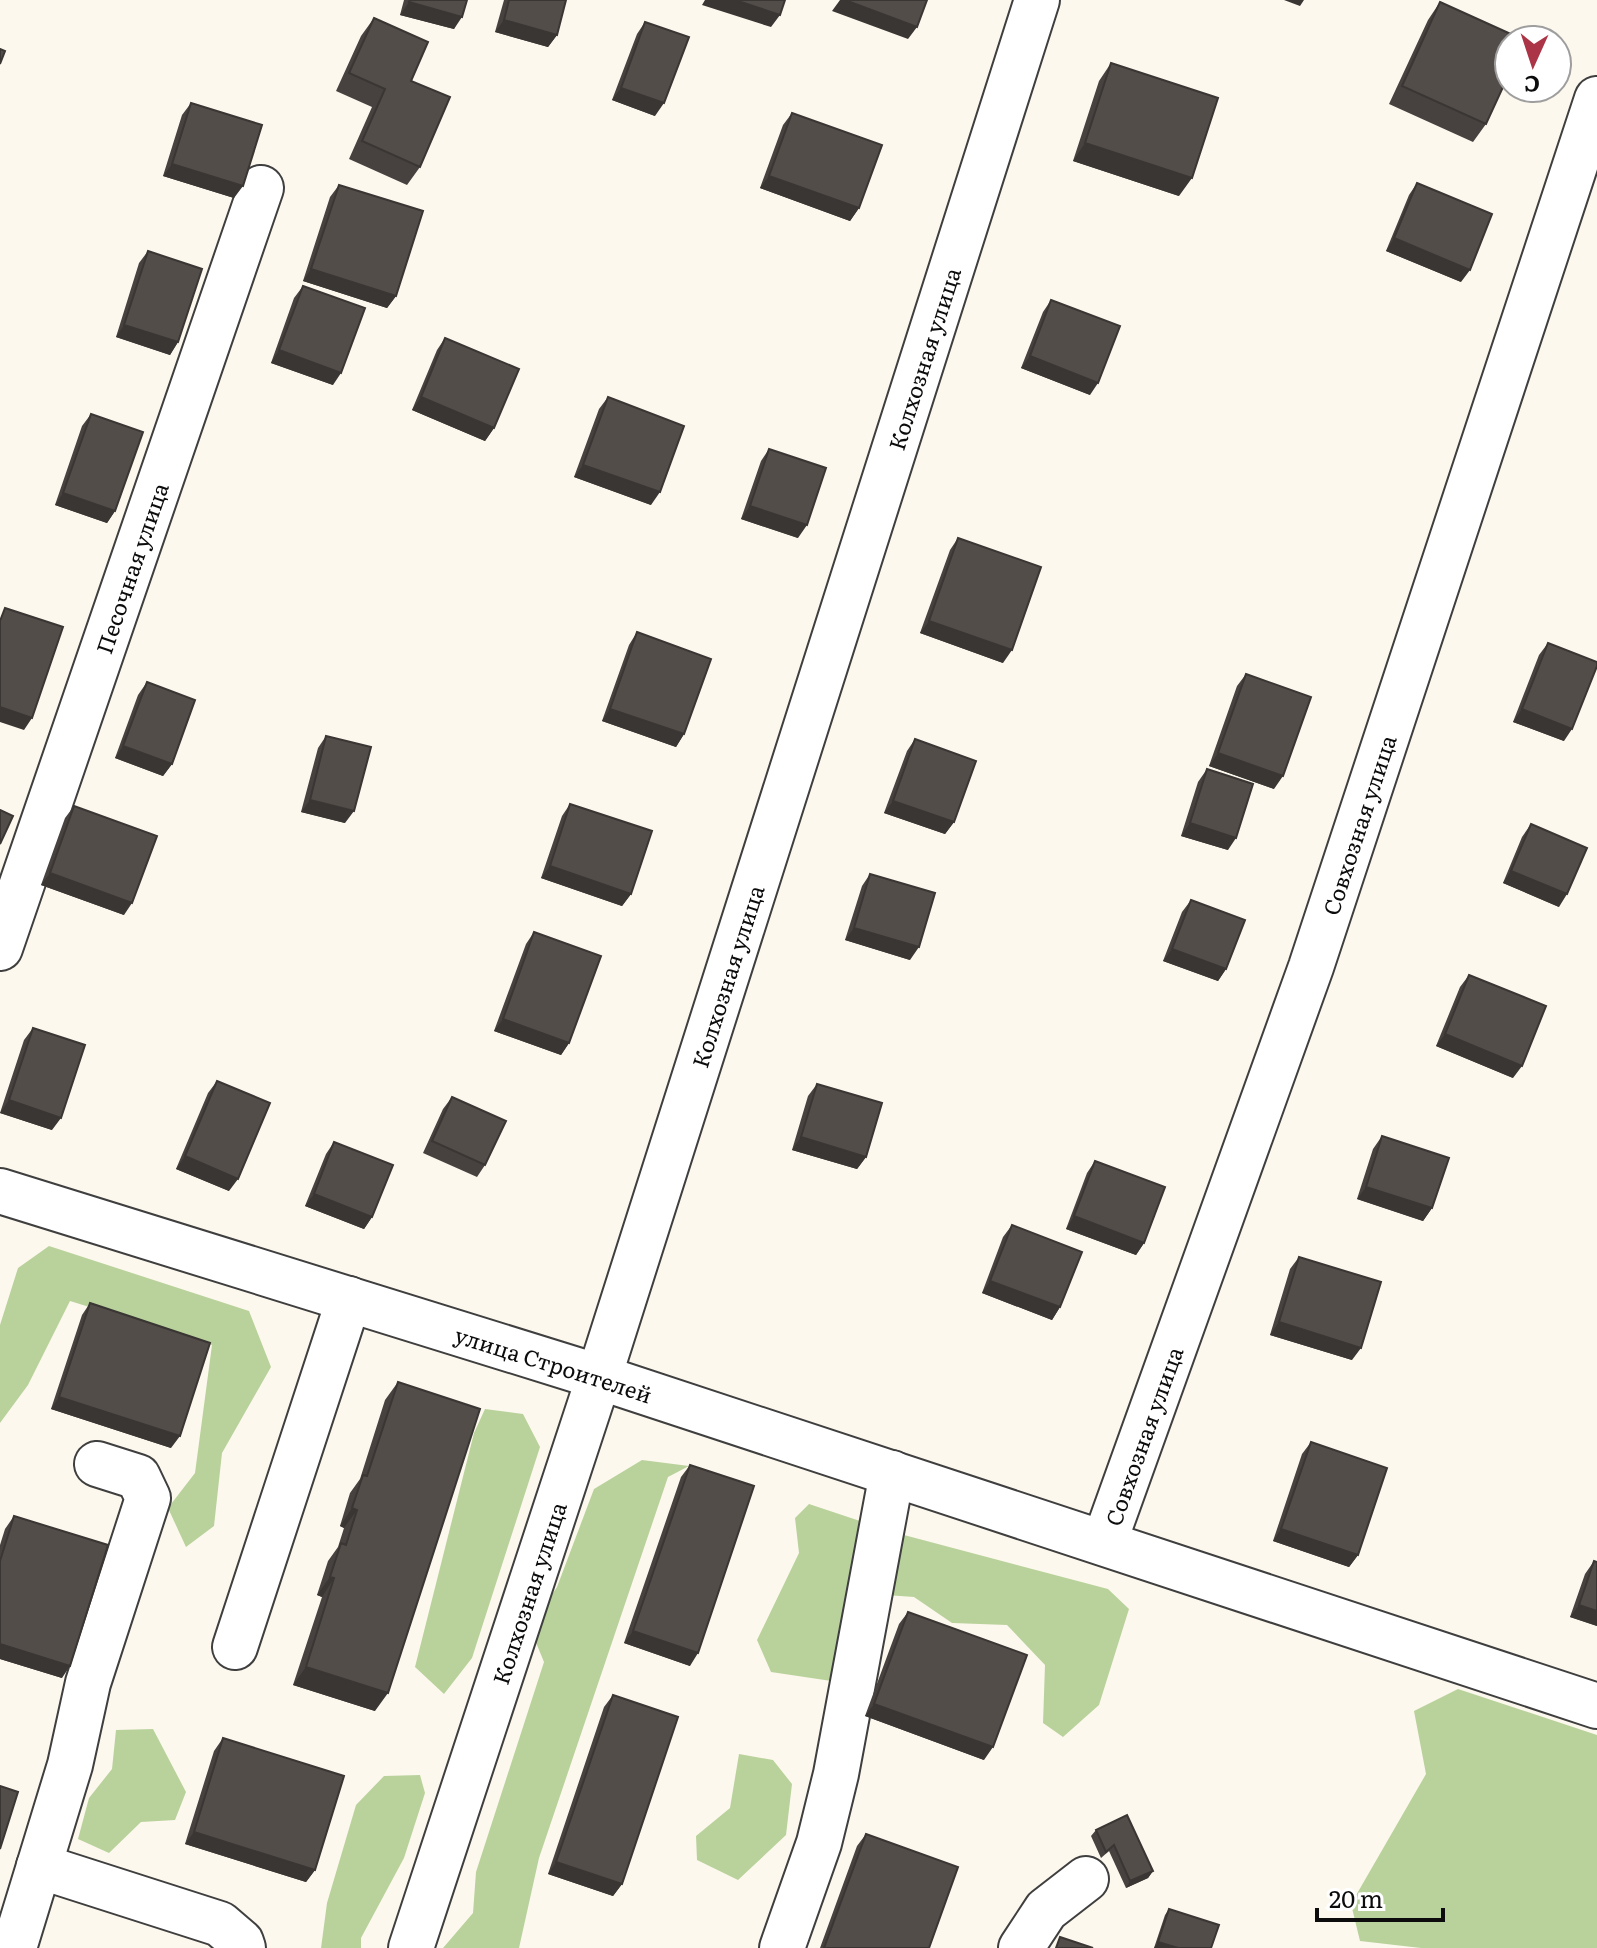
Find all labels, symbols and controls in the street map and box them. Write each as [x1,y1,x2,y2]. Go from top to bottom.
north arrow [1493,24,1573,104]
text: С [1523,69,1541,102]
street label: Колхозная улица [878,263,968,454]
street label: Песочная улица [86,478,175,658]
street label: Совхозная улица [1313,730,1403,919]
street label: Колхозная улица [682,880,771,1072]
street label: улица Строителей [451,1317,657,1410]
street label: Совхозная улица [1095,1341,1190,1530]
street label: Колхозная улица [483,1497,573,1688]
scale bar [1317,1872,1443,1922]
text: 20 m [1329,1880,1383,1915]

